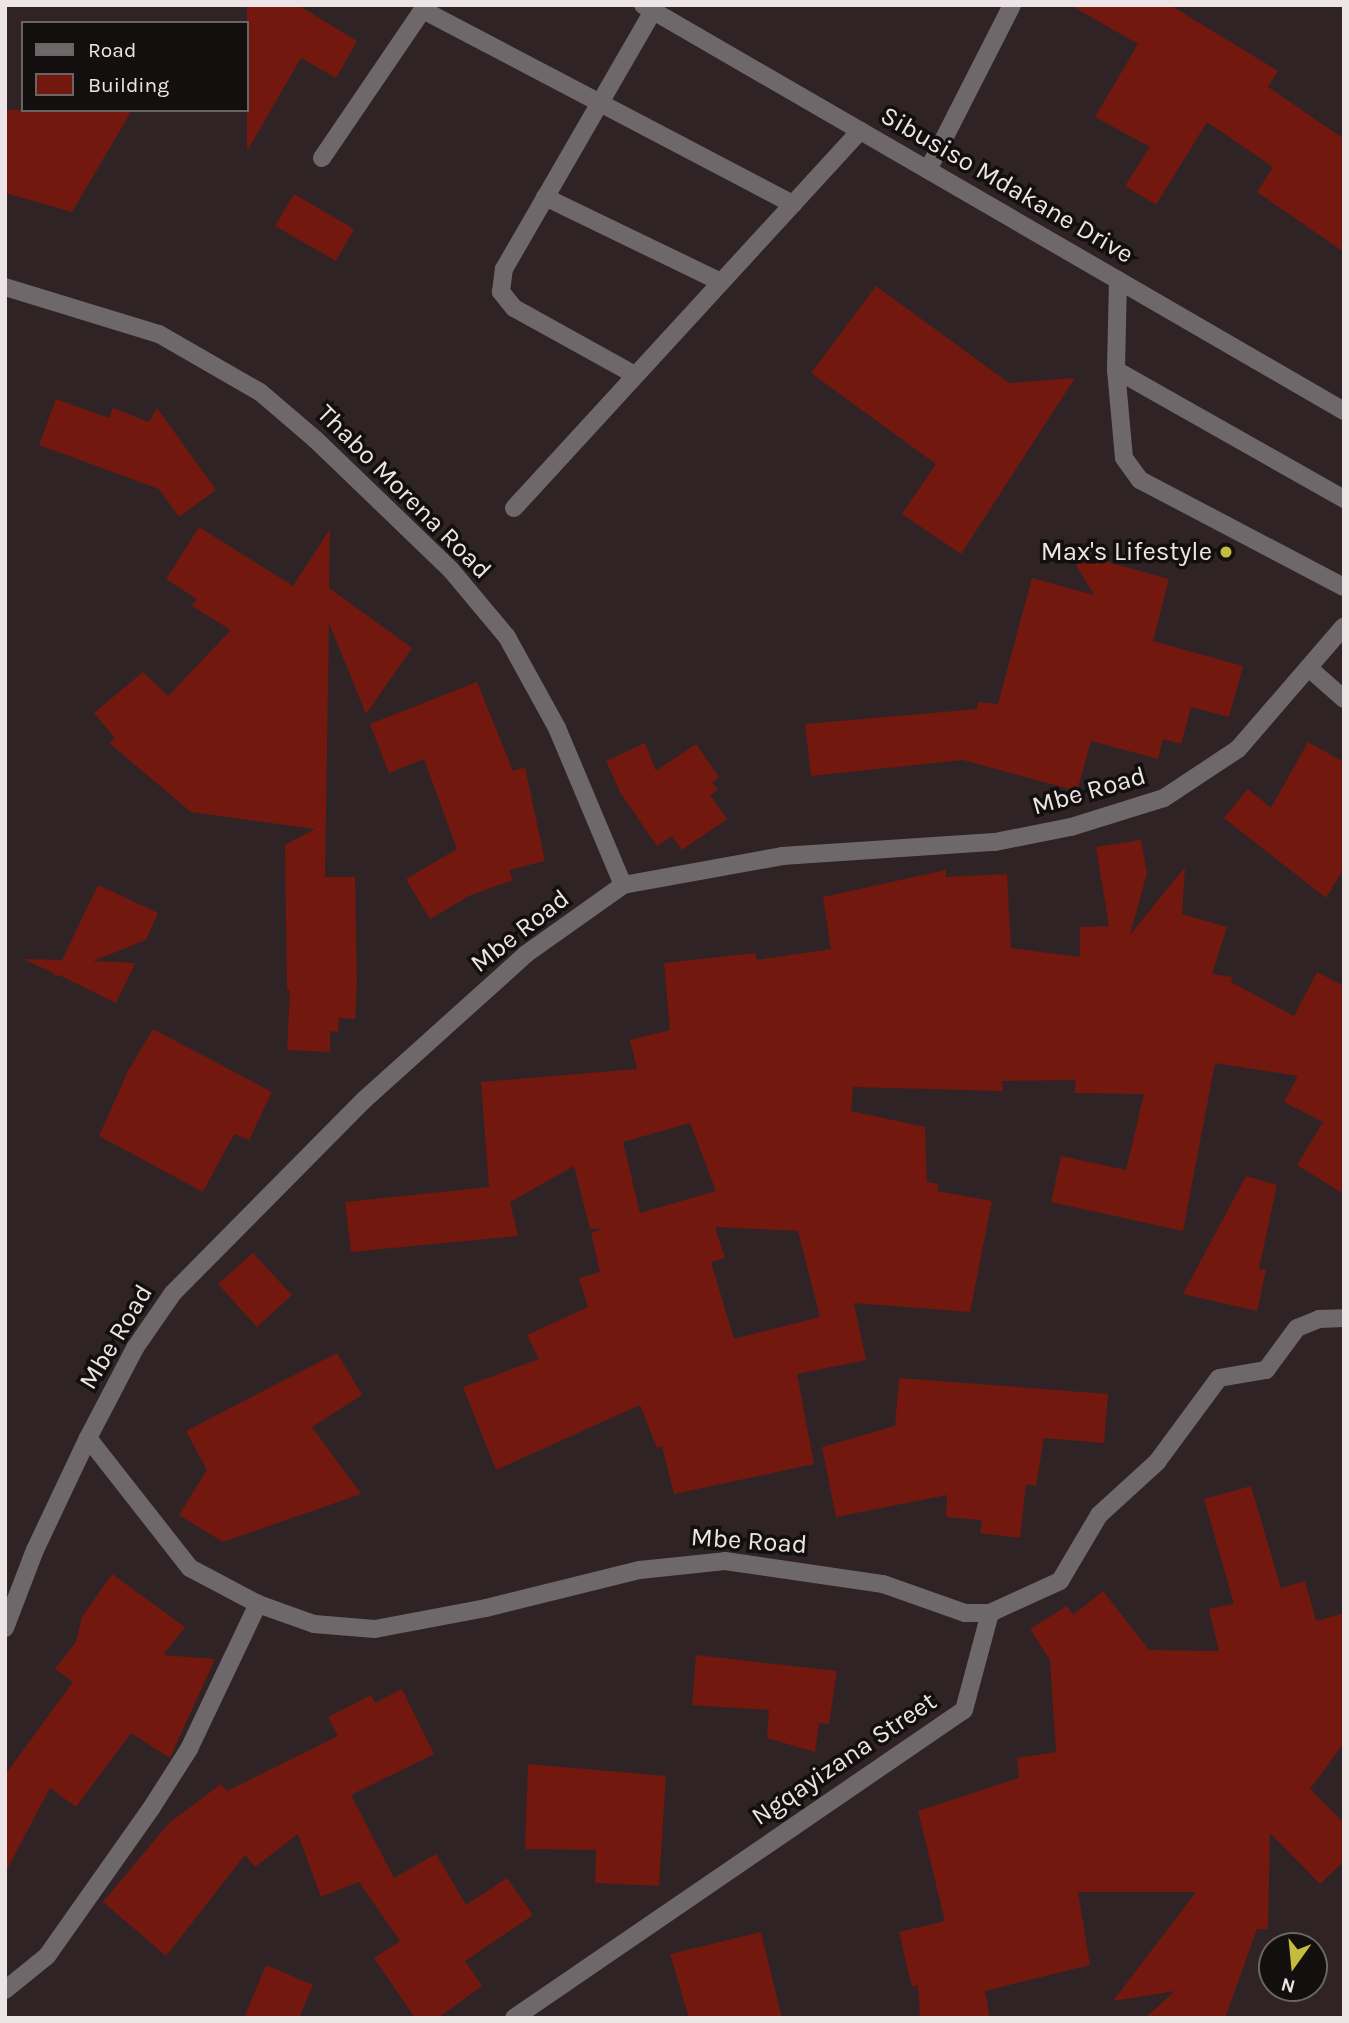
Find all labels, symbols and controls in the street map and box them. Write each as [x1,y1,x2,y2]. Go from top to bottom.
legend [21,21,248,112]
text: Road [88,38,136,62]
text: Building [88,73,169,97]
street label: Sibusiso Mdakane Drive [875,100,1139,270]
street label: Thabo Morena Road [310,398,498,586]
place label: Max's Lifestyle [1041,536,1212,568]
marker: Max's Lifestyle [1218,544,1234,560]
street label: Mbe Road [1029,760,1149,822]
street label: Mbe Road [464,883,576,979]
street label: Mbe Road [73,1279,159,1395]
street label: Mbe Road [690,1521,808,1561]
street label: Ngqayizana Street [746,1686,942,1832]
north arrow [1258,1932,1328,2002]
text: N [1279,1973,1298,1998]

